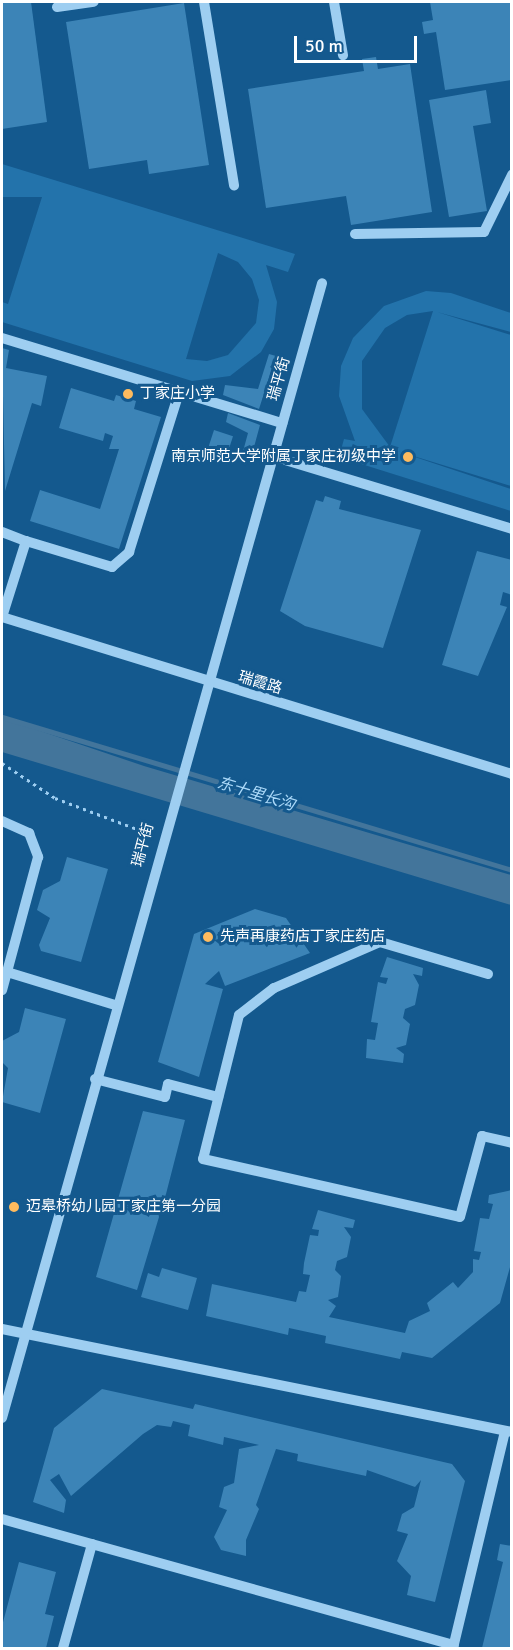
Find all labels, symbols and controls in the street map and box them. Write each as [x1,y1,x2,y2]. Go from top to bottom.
scale bar [297,24,420,62]
text: 50 m [305,35,343,57]
street label: 瑞平街 [264,355,294,403]
place label: 丁家庄小学 [140,385,215,403]
marker: 丁家庄小学 [121,387,135,401]
place label: 南京师范大学附属丁家庄初级中学 [171,448,396,466]
marker: 南京师范大学附属丁家庄初级中学 [401,450,415,464]
street label: 瑞霞路 [236,668,284,698]
water label: 东十里长沟 [215,773,297,815]
street label: 瑞平街 [128,821,158,869]
place label: 先声再康药店丁家庄药店 [220,928,385,946]
marker: 先声再康药店丁家庄药店 [201,930,215,944]
place label: 迈皋桥幼儿园丁家庄第一分园 [26,1198,221,1216]
marker: 迈皋桥幼儿园丁家庄第一分园 [7,1200,21,1214]

